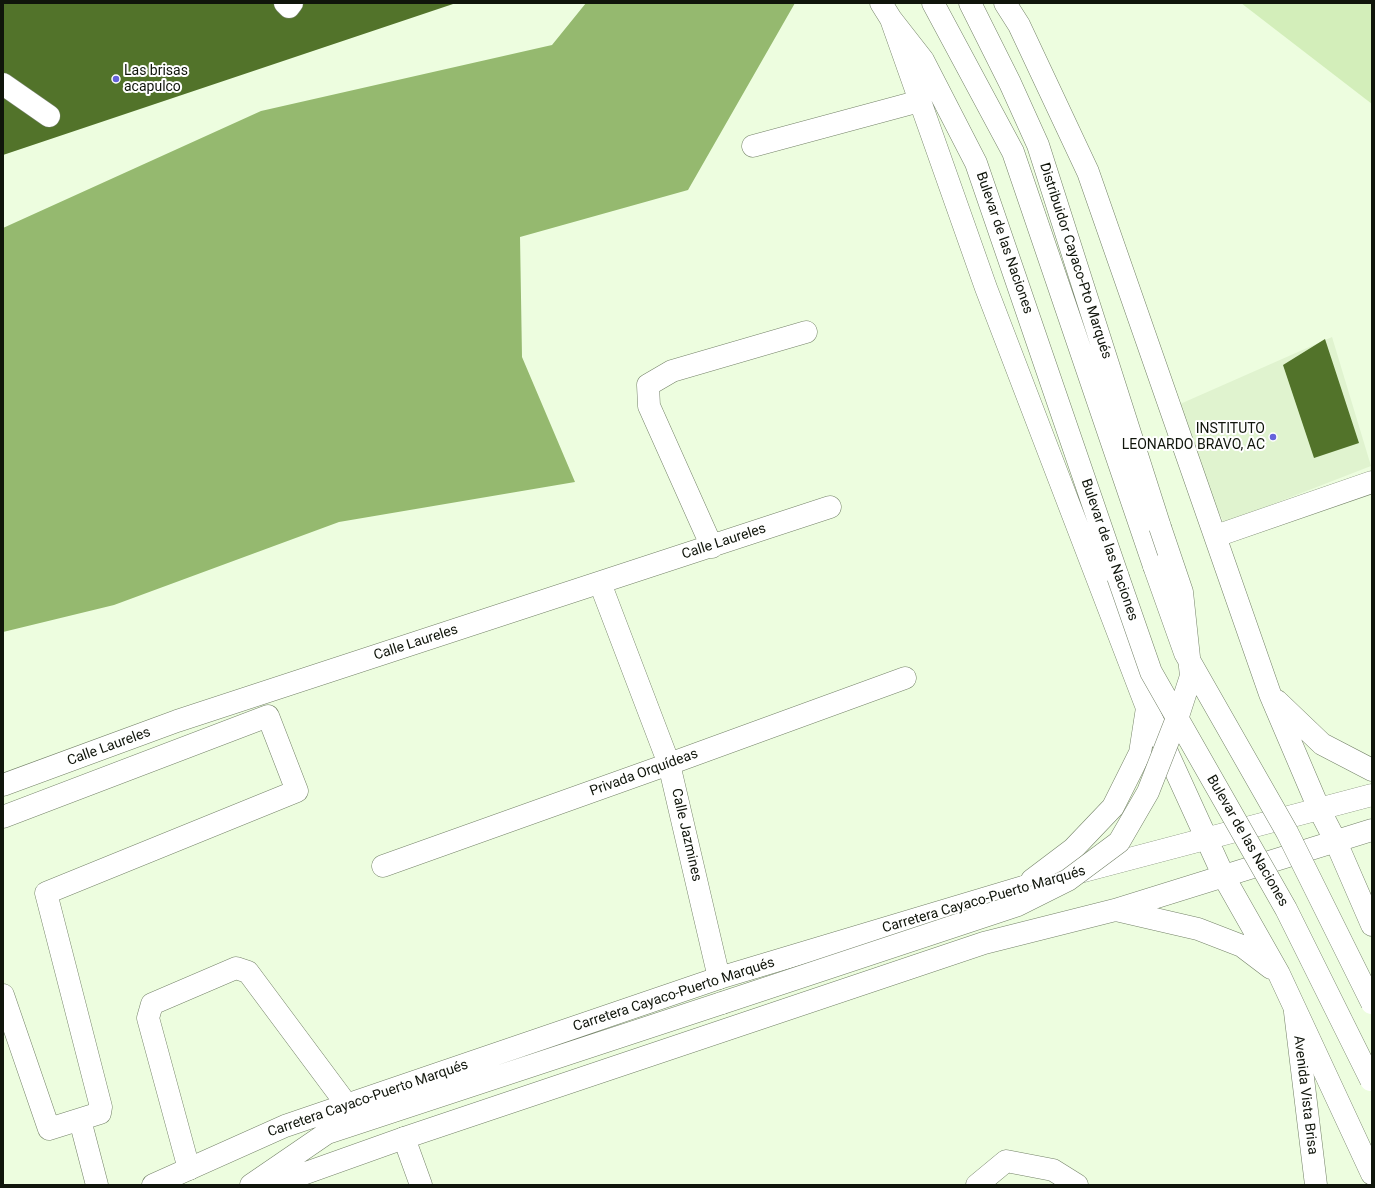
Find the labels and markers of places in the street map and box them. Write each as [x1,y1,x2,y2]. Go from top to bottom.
place label: Las brisas acapulco [124,63,188,96]
marker: Las brisas acapulco [111,74,121,84]
place label: INSTITUTO LEONARDO BRAVO, AC [1122,421,1265,454]
marker: INSTITUTO LEONARDO BRAVO, AC [1268,432,1278,442]

